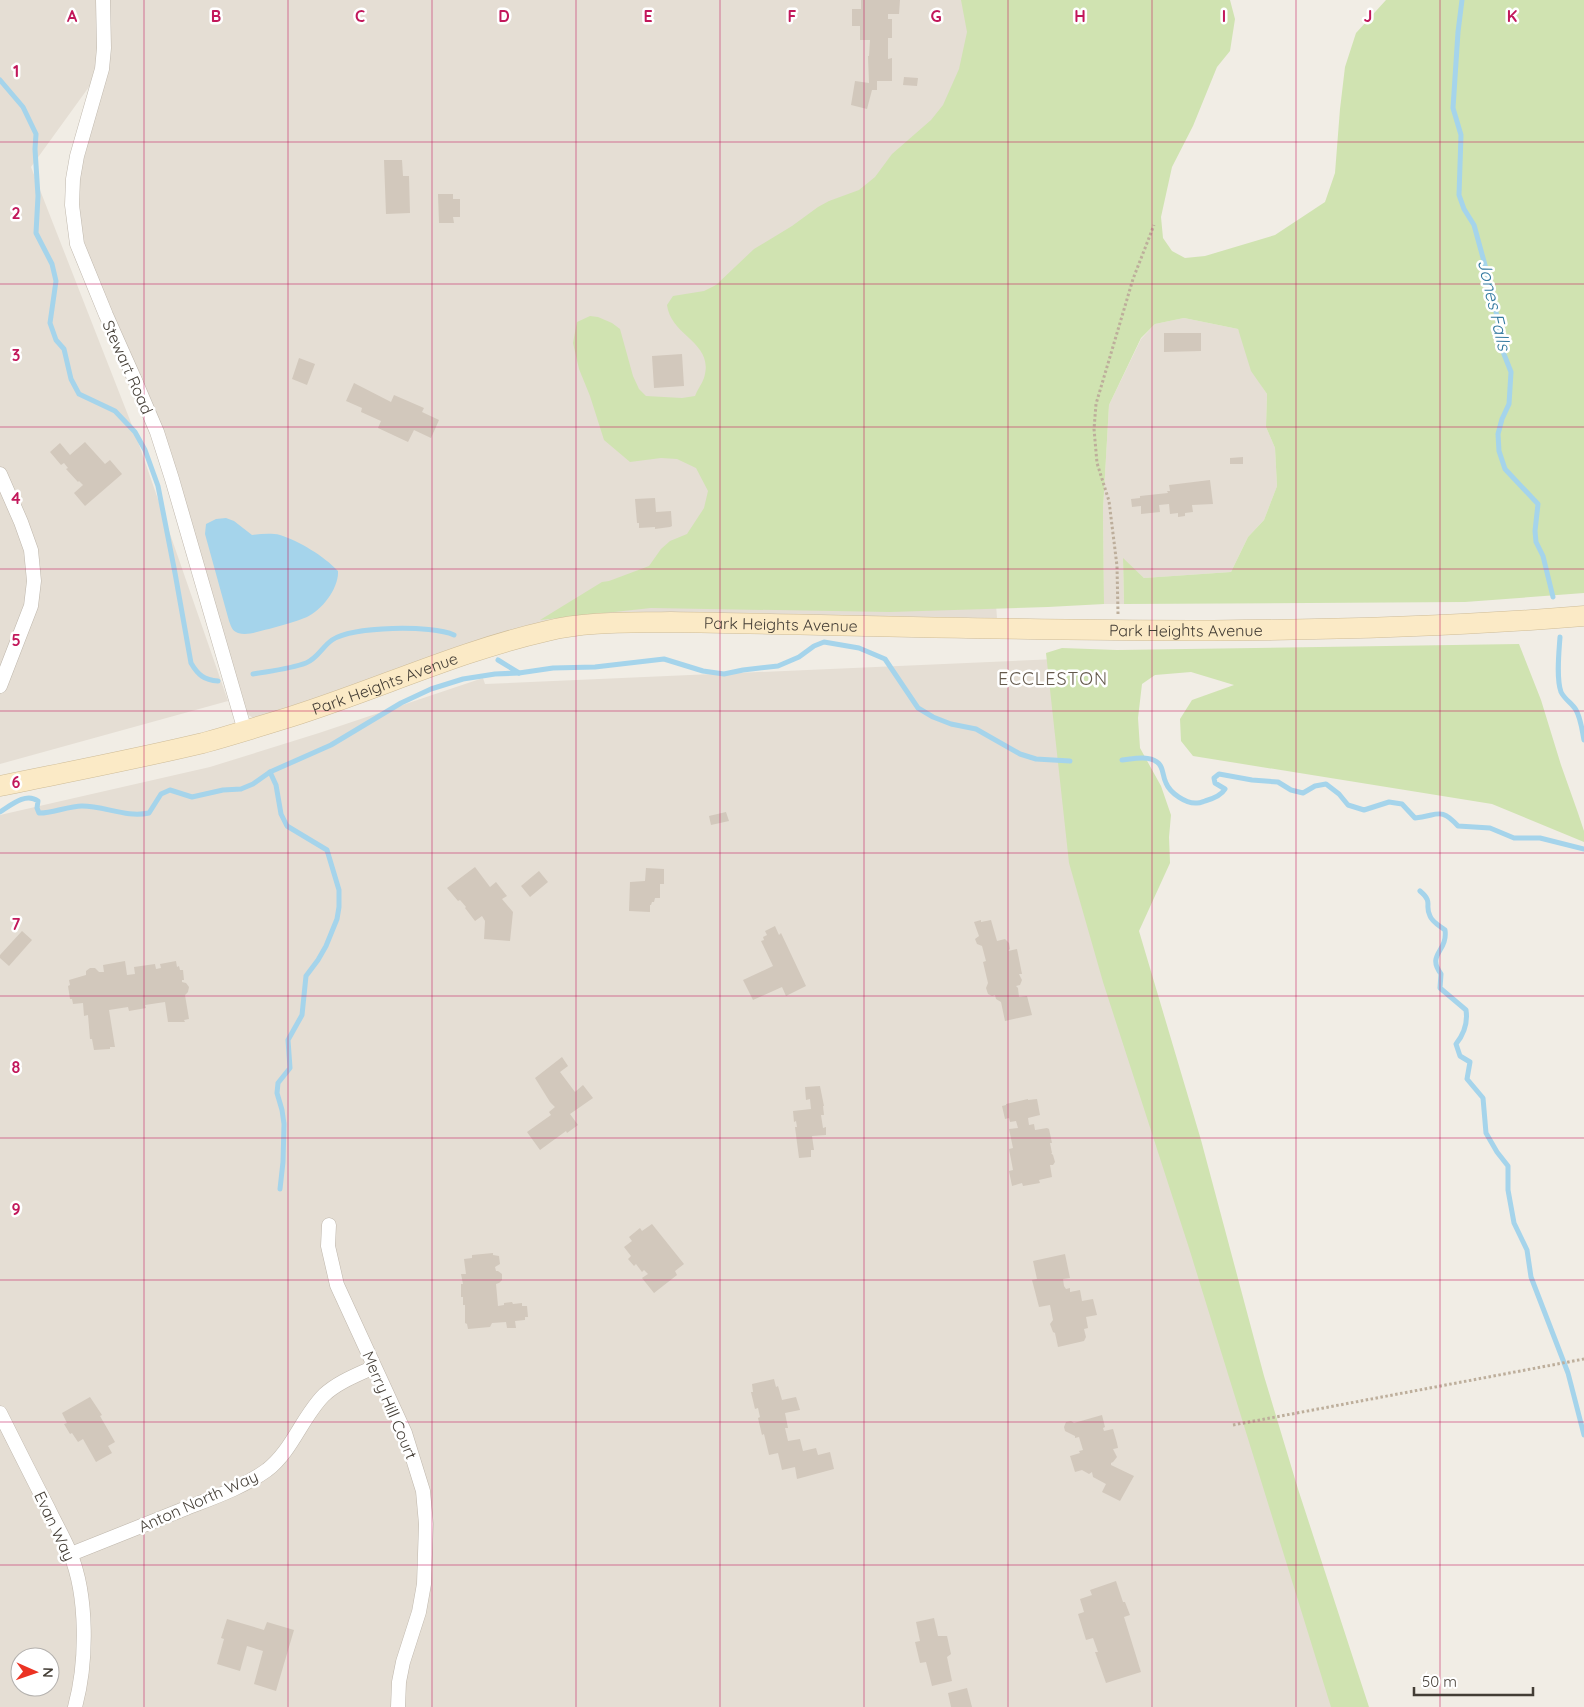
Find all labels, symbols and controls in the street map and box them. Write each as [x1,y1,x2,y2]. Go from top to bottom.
text: A [67,6,78,26]
text: B [211,6,221,26]
text: C [355,6,365,26]
text: D [498,6,510,26]
text: E [643,6,653,26]
text: F [788,6,797,26]
text: G [930,6,942,26]
text: H [1074,6,1086,26]
text: I [1222,6,1226,26]
text: J [1364,6,1372,26]
text: K [1507,6,1517,26]
text: 1 [13,61,19,81]
text: 2 [11,203,21,223]
water label: Jones Falls [1473,257,1516,354]
street label: Stewart Road [98,317,158,417]
text: 3 [12,345,20,365]
text: 4 [11,488,21,508]
street label: Park Heights Avenue [704,613,858,636]
street label: Park Heights Avenue [1109,620,1263,640]
text: 5 [11,630,21,650]
street label: Park Heights Avenue [309,648,460,719]
district label: ECCLESTON [998,667,1108,690]
text: 6 [12,772,21,792]
text: 7 [12,914,21,934]
text: 8 [12,1057,21,1077]
text: 9 [11,1199,21,1219]
street label: Merry Hill Court [358,1348,422,1462]
street label: Anton North Way [135,1466,261,1536]
street label: Evan Way [30,1488,80,1564]
north arrow [10,1647,60,1697]
scale bar [1414,1664,1533,1696]
text: N [39,1667,57,1678]
text: 50 m [1422,1672,1457,1691]

